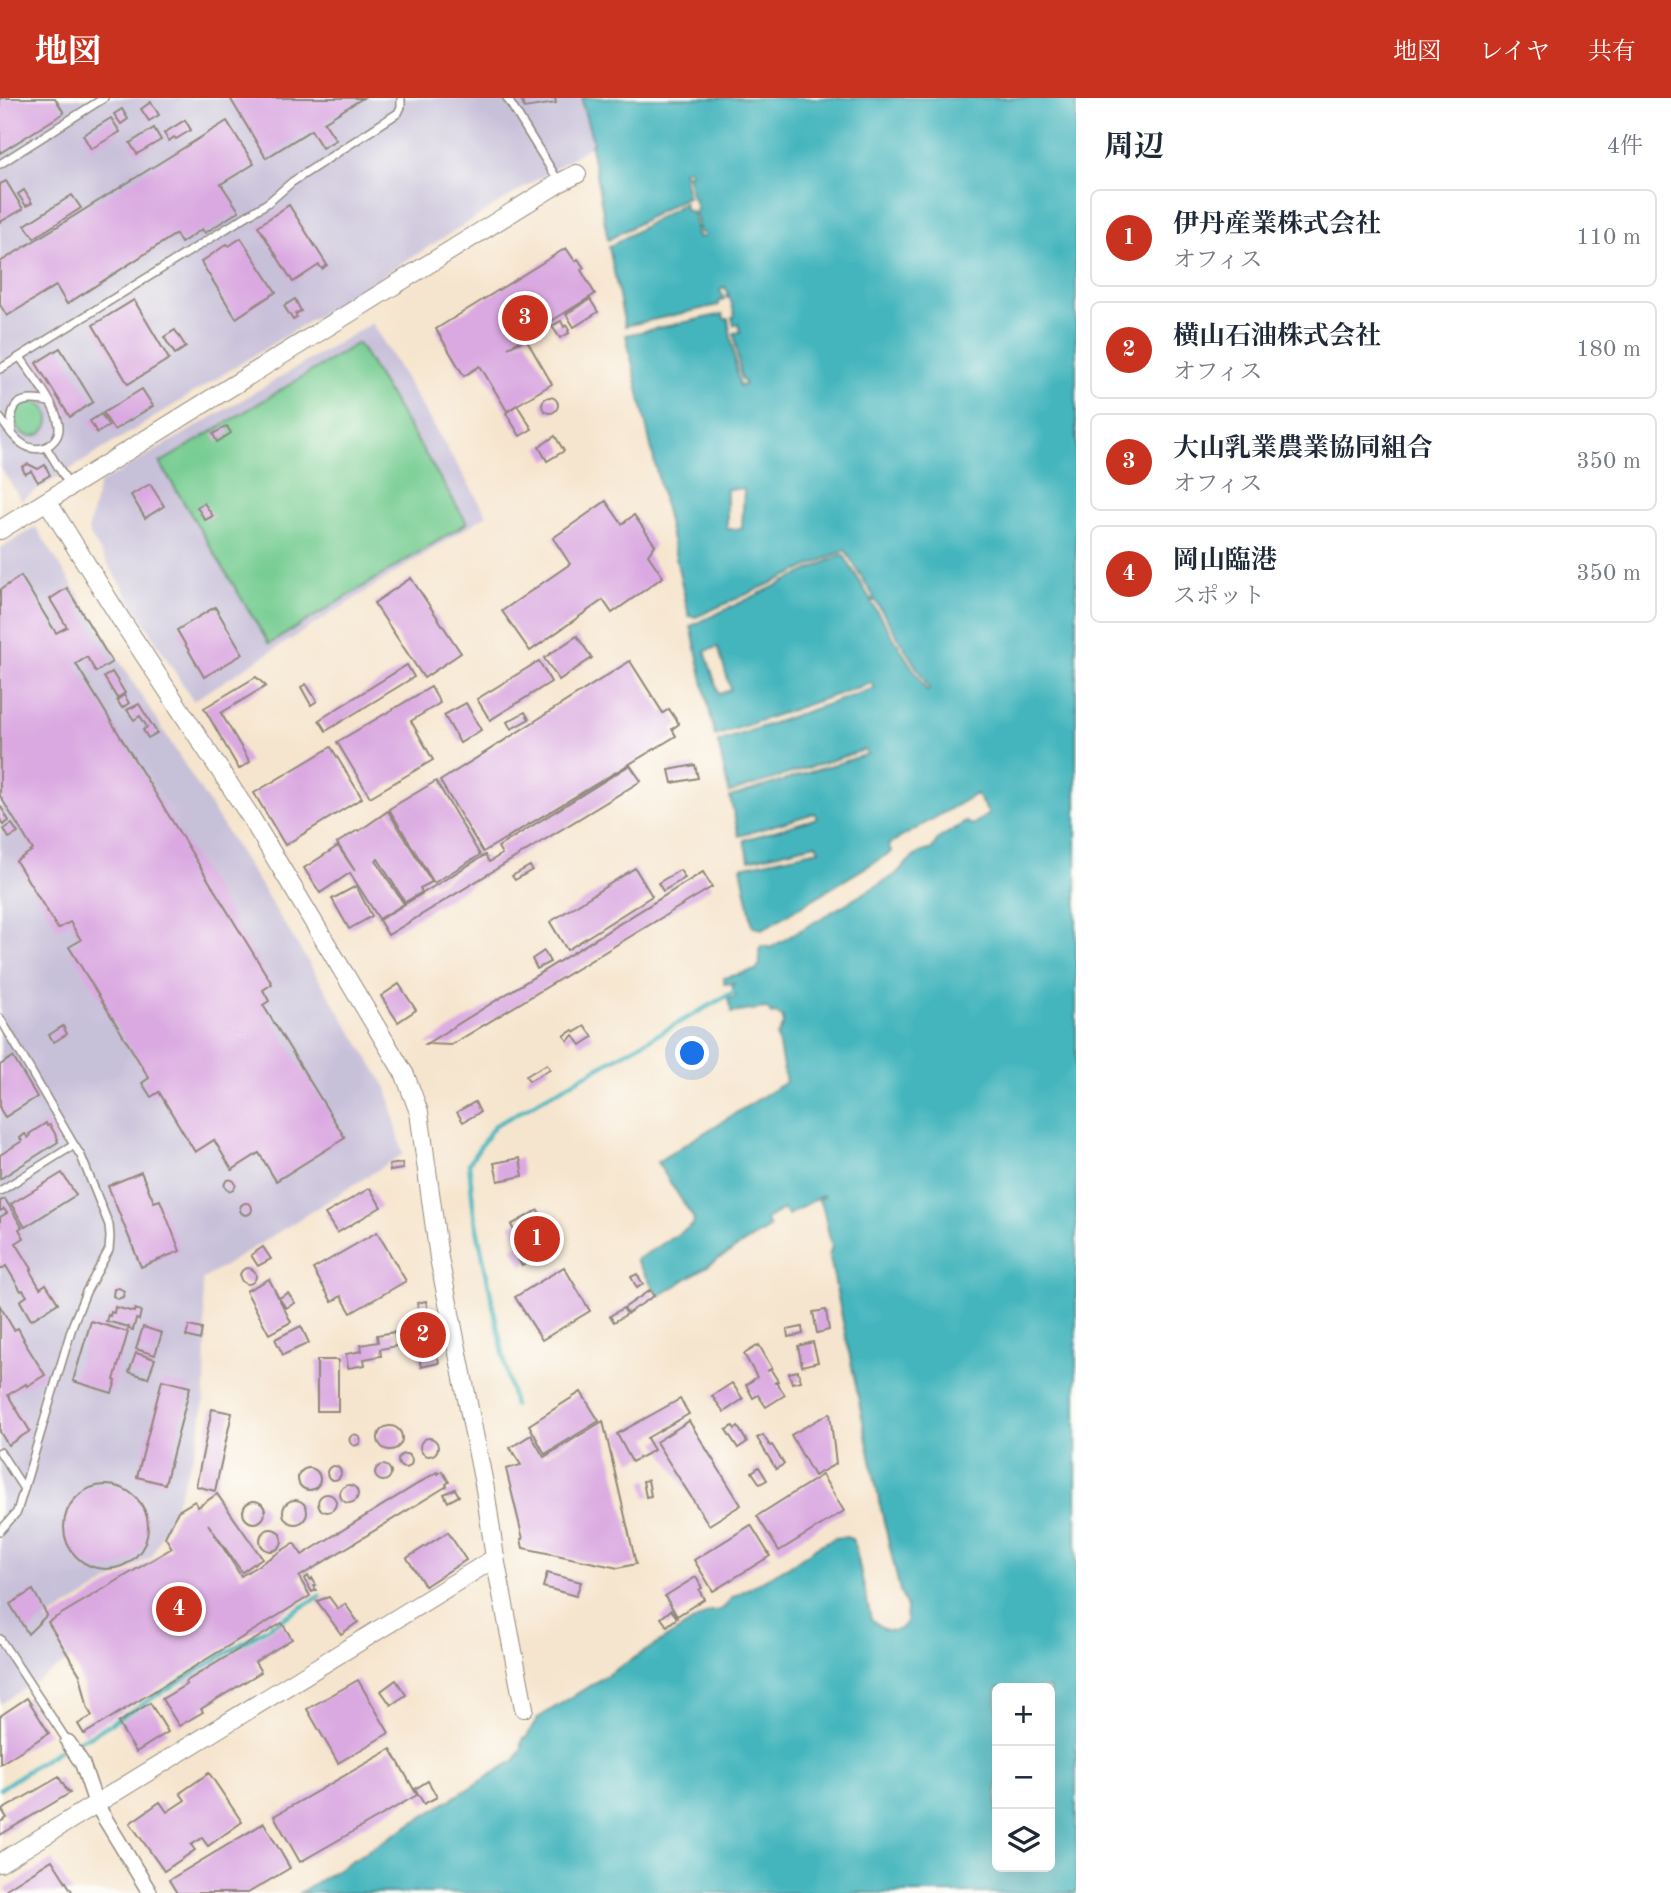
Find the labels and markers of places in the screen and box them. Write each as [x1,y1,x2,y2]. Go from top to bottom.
pin: 3 [502,292,548,344]
pin: 1 [514,1213,560,1265]
pin: 2 [400,1309,446,1361]
pin: 4 [156,1583,202,1635]

